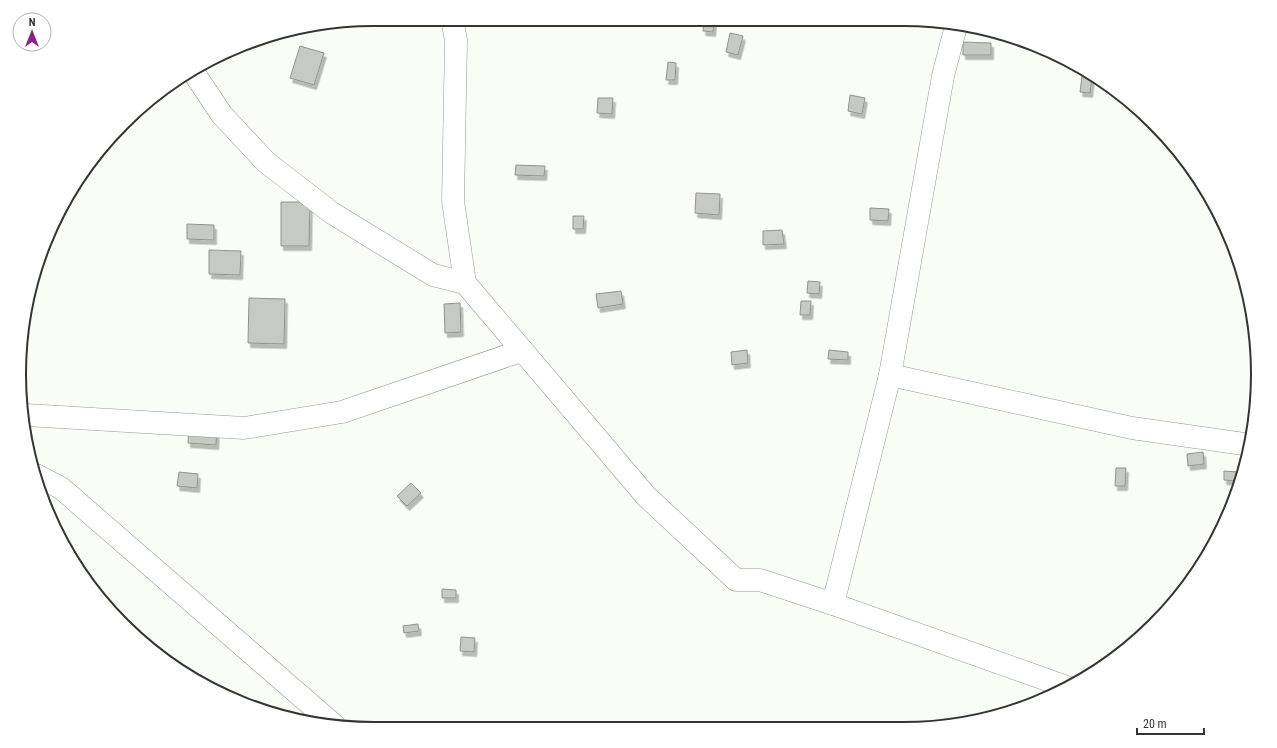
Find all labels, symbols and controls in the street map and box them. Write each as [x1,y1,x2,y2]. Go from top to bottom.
north arrow [12,12,52,52]
text: N [29,16,36,29]
scale bar [1137,710,1204,736]
text: 20 m [1143,717,1167,731]

